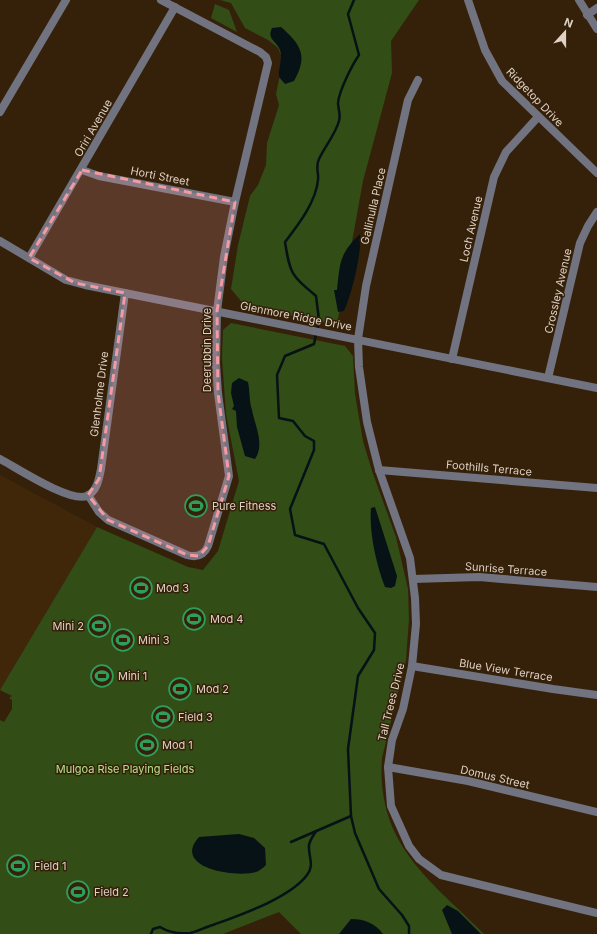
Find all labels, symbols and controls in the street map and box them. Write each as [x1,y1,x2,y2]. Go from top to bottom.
north arrow [545,12,585,52]
text: N [562,15,575,31]
street label: Ridgetop Drive [503,64,567,130]
street label: Oriri Avenue [71,97,115,159]
street label: Horti Street [129,163,191,189]
street label: Gallinulla Place [357,166,389,246]
street label: Loch Avenue [457,195,485,263]
street label: Crossley Avenue [541,247,575,335]
street label: Glenmore Ridge Drive [239,298,353,334]
street label: Deerubbin Drive [200,308,214,392]
street label: Glenholme Drive [87,350,111,438]
street label: Foothills Terrace [445,457,533,479]
sports icon: Pure Fitness [183,493,209,519]
place label: Pure Fitness [212,499,276,513]
street label: Sunrise Terrace [464,559,548,579]
sports icon: Mod 3 [128,575,154,601]
place label: Mod 3 [156,581,189,595]
sports icon: Mod 4 [181,606,207,632]
place label: Mod 4 [210,612,243,626]
sports icon: Mini 2 [86,613,112,639]
place label: Mini 2 [52,619,84,633]
sports icon: Mini 3 [110,627,136,653]
place label: Mini 3 [138,633,170,647]
street label: Blue View Terrace [458,656,554,684]
street label: Tall Trees Drive [374,661,408,743]
sports icon: Mini 1 [89,663,115,689]
place label: Mini 1 [118,669,147,683]
sports icon: Mod 2 [167,676,193,702]
place label: Mod 2 [196,682,229,696]
sports icon: Field 3 [150,704,176,730]
place label: Field 3 [178,710,213,724]
sports icon: Mod 1 [134,732,160,758]
place label: Mod 1 [162,738,193,752]
park label: Mulgoa Rise Playing Fields [56,762,194,776]
street label: Domus Street [459,762,531,792]
sports icon: Field 1 [5,853,31,879]
place label: Field 1 [34,859,67,873]
sports icon: Field 2 [65,879,91,905]
place label: Field 2 [94,885,129,899]

